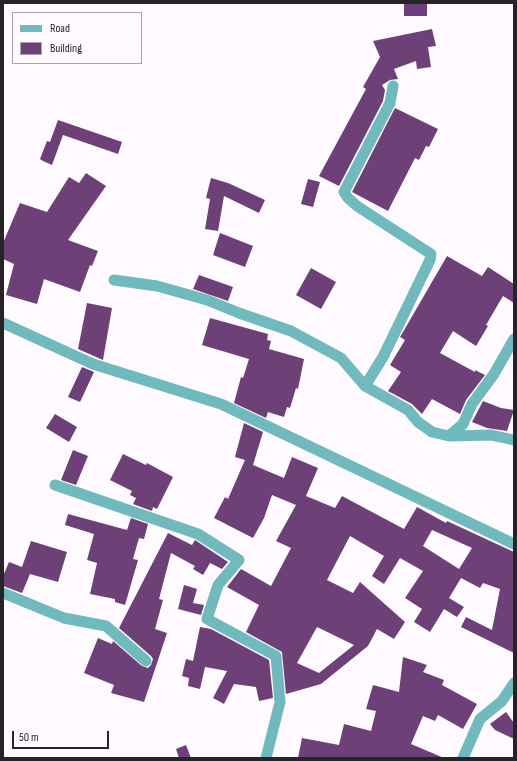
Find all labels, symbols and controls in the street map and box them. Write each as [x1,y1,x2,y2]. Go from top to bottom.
legend [12,12,142,64]
text: Road [50,21,70,36]
text: Building [50,41,82,56]
scale bar [14,723,111,749]
text: 50 m [19,730,39,745]

